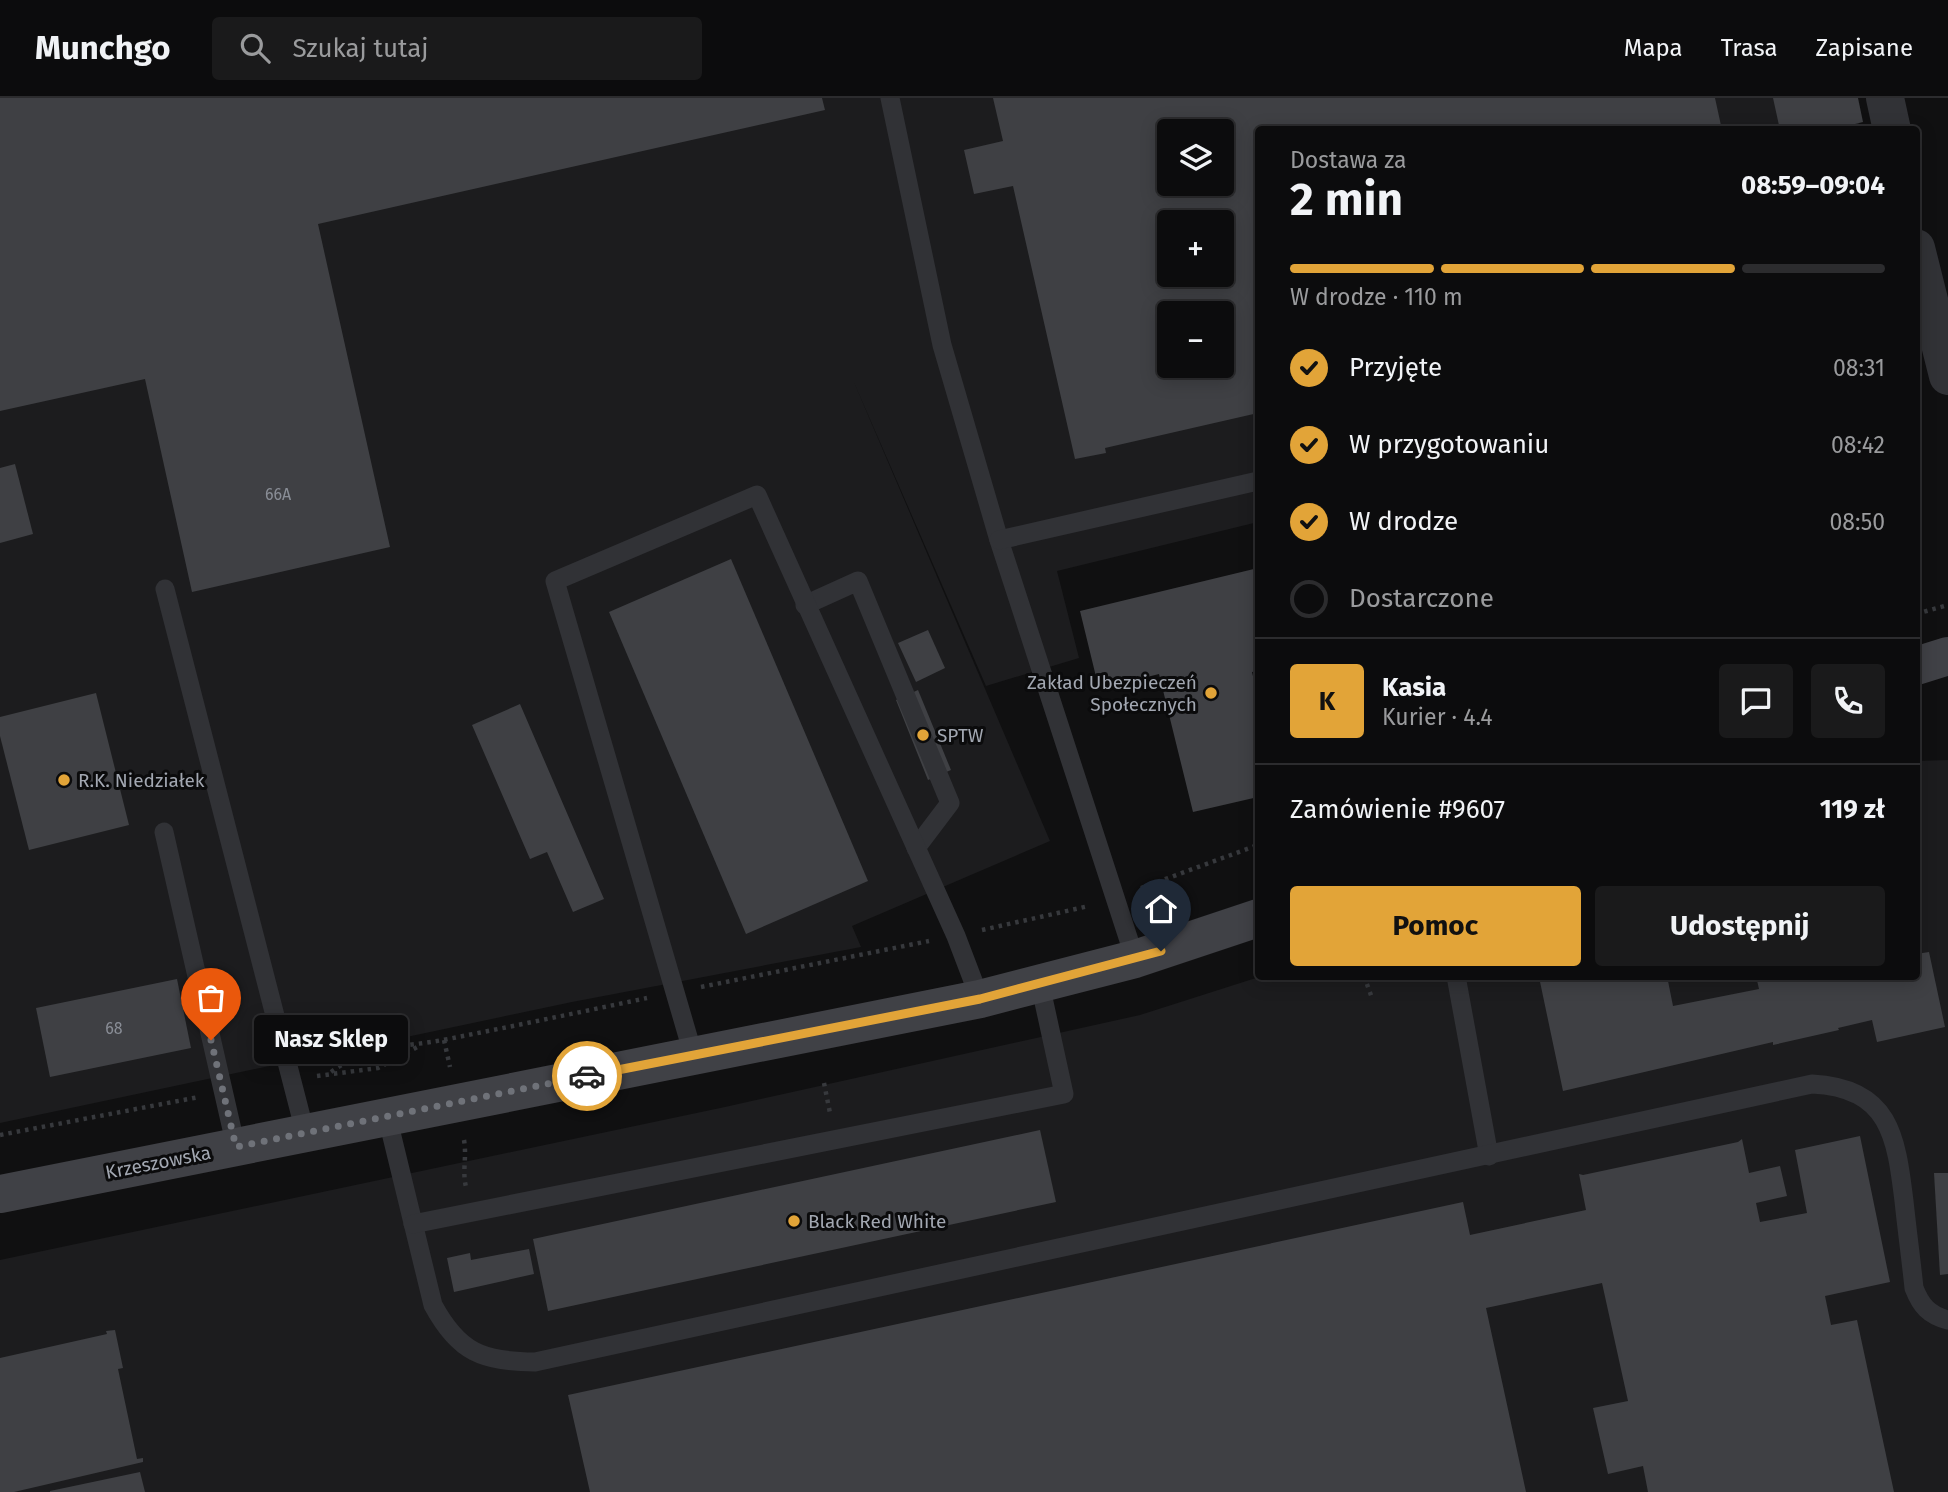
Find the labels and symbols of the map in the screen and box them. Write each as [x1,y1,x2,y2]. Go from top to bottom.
house number: 66A [265,485,292,504]
place label: Zakład Ubezpieczeń Społecznych [1027,671,1197,716]
marker: Zakład Ubezpieczeń Społecznych [1203,685,1219,701]
place label: SPTW [937,724,984,747]
marker: SPTW [915,727,931,743]
place label: R.K. Niedziałek [78,769,205,792]
marker: R.K. Niedziałek [56,772,72,788]
pin [1131,879,1191,951]
pin [181,968,241,1040]
callout: Nasz Sklep [253,1016,407,1065]
house number: 68 [105,1019,123,1038]
courier [552,1041,622,1111]
street label: Krzeszowska [103,1141,213,1184]
place label: Black Red White [808,1210,946,1233]
marker: Black Red White [786,1213,802,1229]

